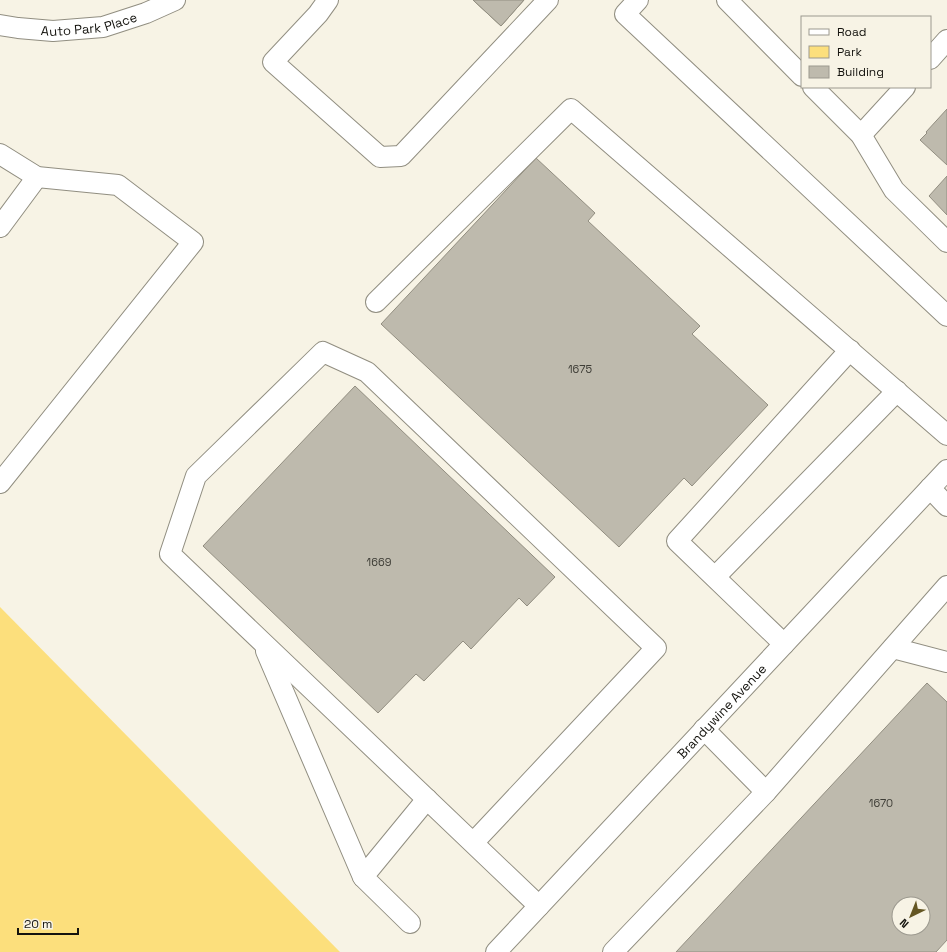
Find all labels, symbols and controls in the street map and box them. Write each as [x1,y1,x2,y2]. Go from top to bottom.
street label: Auto Park Place [40,8,139,40]
legend [801,16,931,88]
text: Road [837,24,866,40]
text: Park [837,44,862,60]
text: Building [837,64,884,80]
house number: 1675 [568,362,592,376]
house number: 1669 [367,555,392,569]
street label: Brandywine Avenue [673,660,770,762]
house number: 1670 [869,796,893,810]
north arrow [891,896,931,936]
scale bar [18,910,78,936]
text: 20 m [24,916,52,932]
text: N [897,916,912,931]

